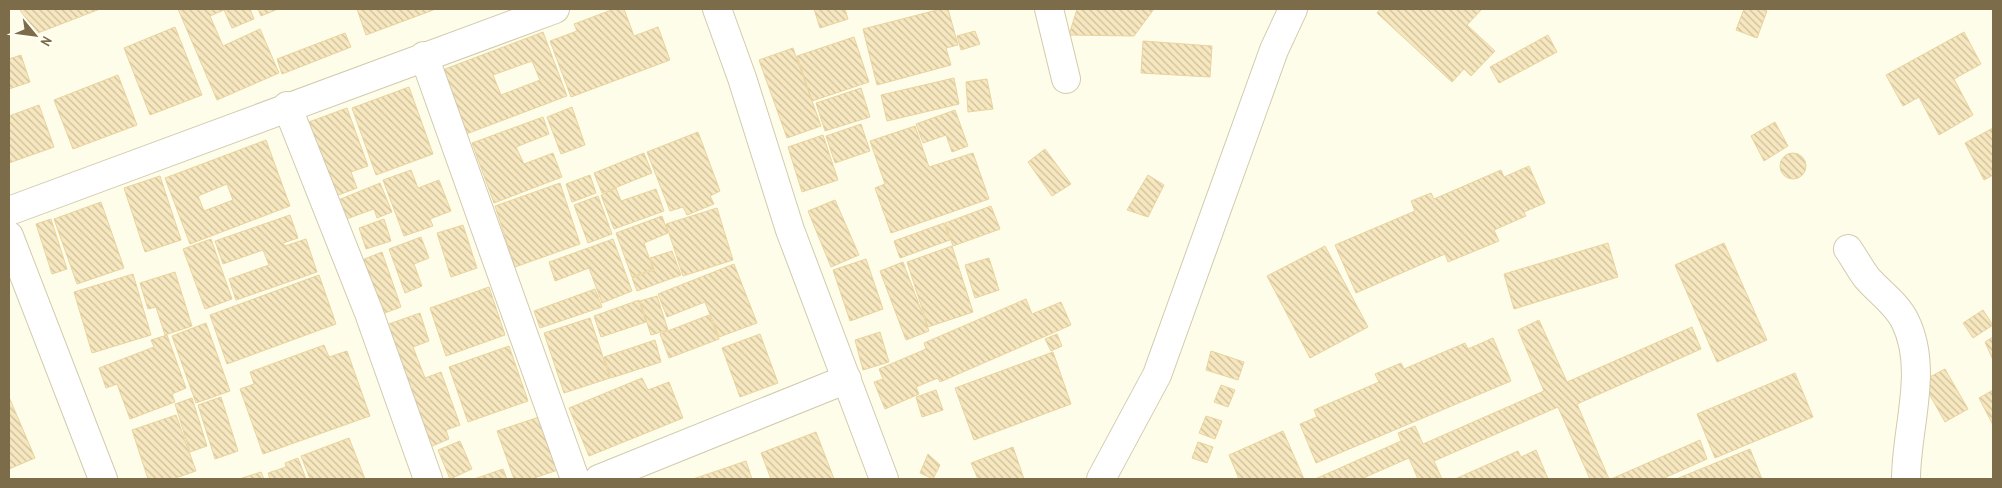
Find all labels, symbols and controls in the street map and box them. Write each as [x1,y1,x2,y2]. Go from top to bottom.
north arrow [10,10,60,60]
text: N [36,33,56,49]

